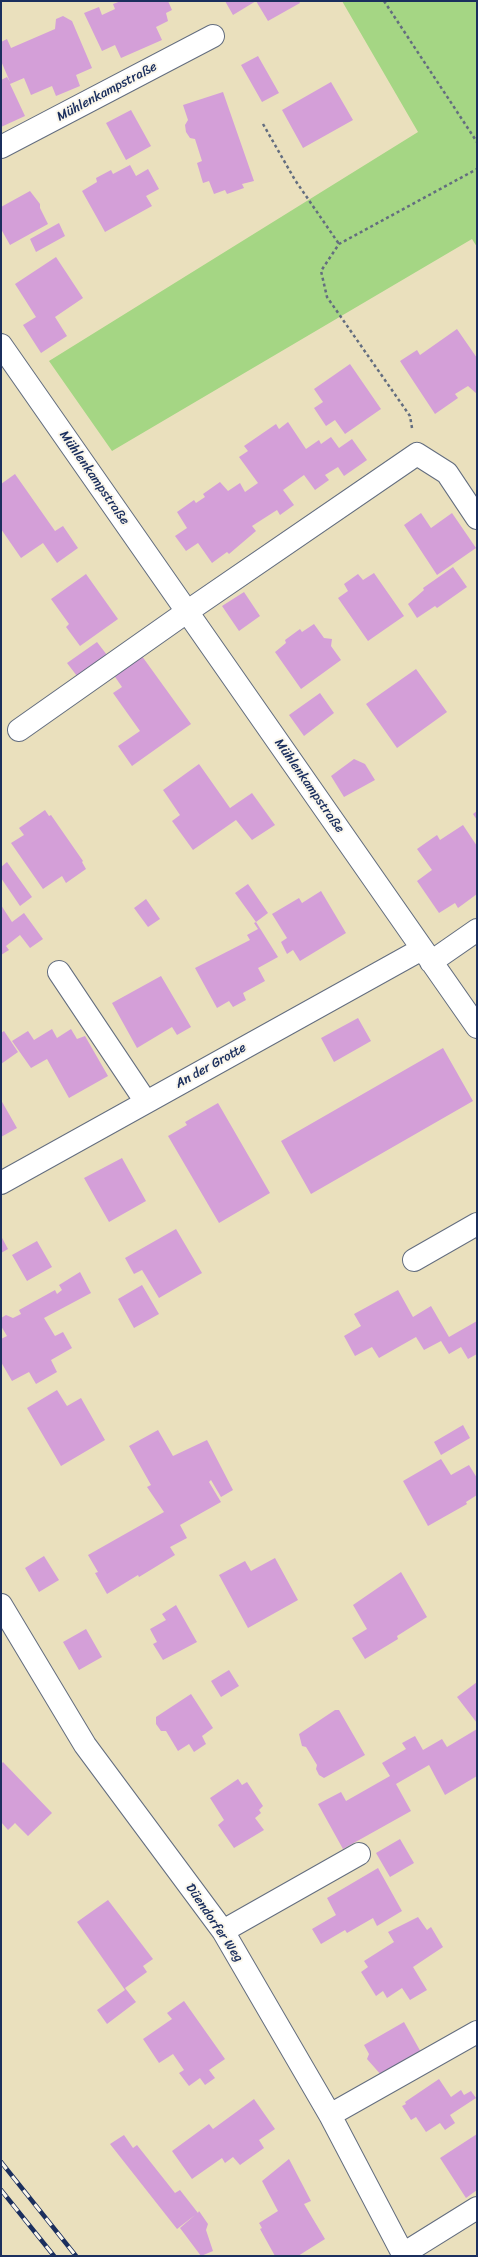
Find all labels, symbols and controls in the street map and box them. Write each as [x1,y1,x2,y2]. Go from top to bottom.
street label: Mühlenkampstraße [54,59,160,125]
street label: Mühlenkampstraße [56,428,132,528]
street label: Mühlenkampstraße [271,736,347,836]
street label: An der Grotte [173,1040,249,1092]
street label: Düendorfer Weg [182,1881,246,1965]

